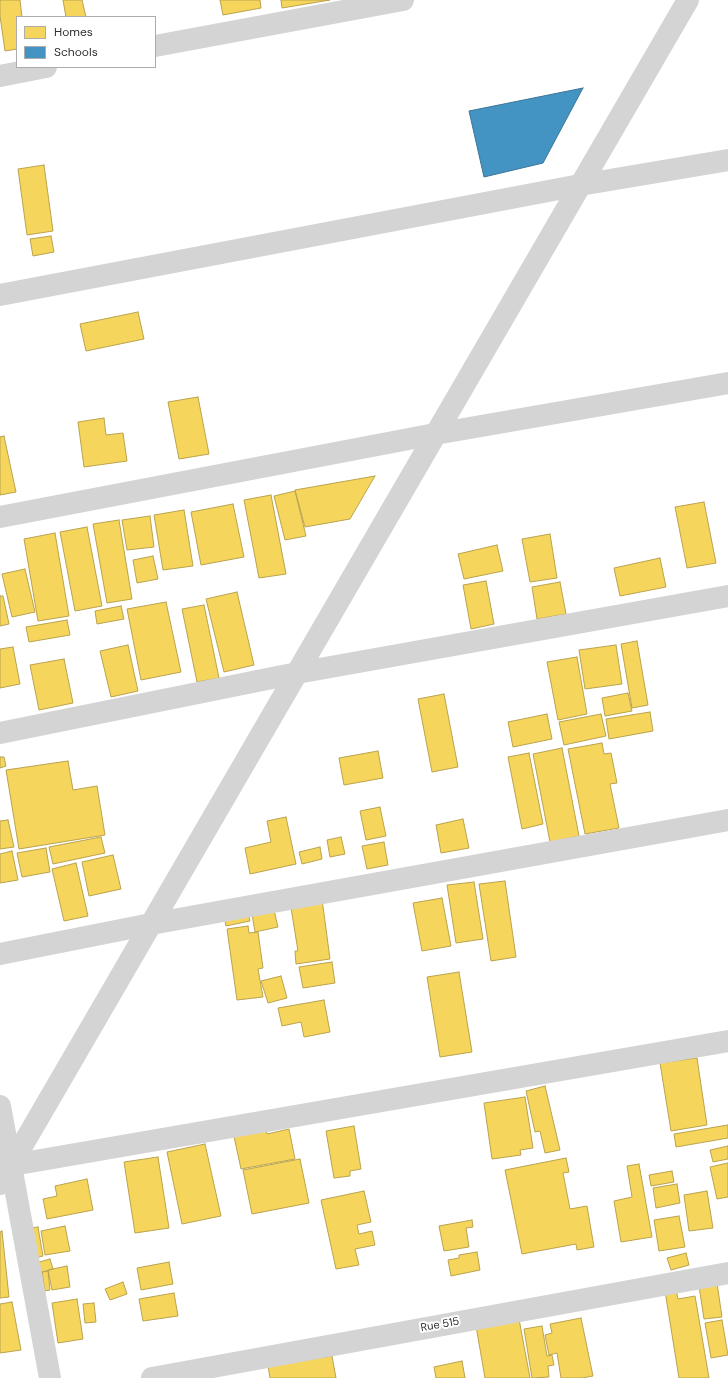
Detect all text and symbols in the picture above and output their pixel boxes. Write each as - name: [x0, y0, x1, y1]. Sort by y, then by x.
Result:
- legend: [16, 16, 156, 68]
- text: Homes: [54, 24, 93, 40]
- text: Schools: [54, 44, 98, 60]
- street label: Rue 515: [420, 1315, 460, 1335]

